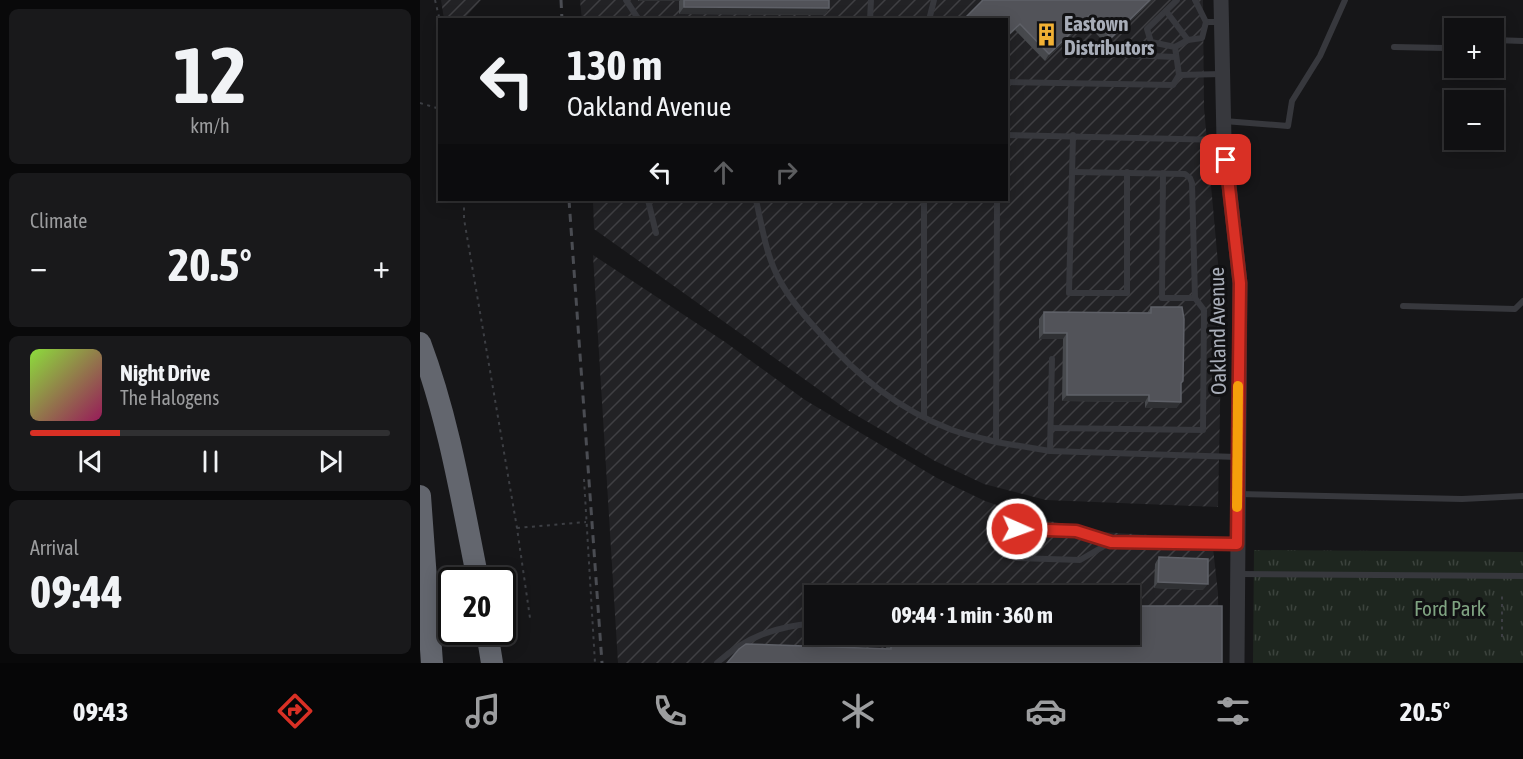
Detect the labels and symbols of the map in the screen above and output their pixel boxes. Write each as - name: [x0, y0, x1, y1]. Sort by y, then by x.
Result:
- place label: Eastown Distributors: [1064, 11, 1155, 59]
- building icon: Eastown Distributors: [1033, 22, 1059, 48]
- pin: [1200, 134, 1251, 185]
- street label: Oakland Avenue: [1204, 267, 1230, 395]
- position arrow: [985, 497, 1049, 561]
- speed limit sign: 20: [438, 567, 516, 645]
- park label: Ford Park: [1414, 596, 1486, 620]

